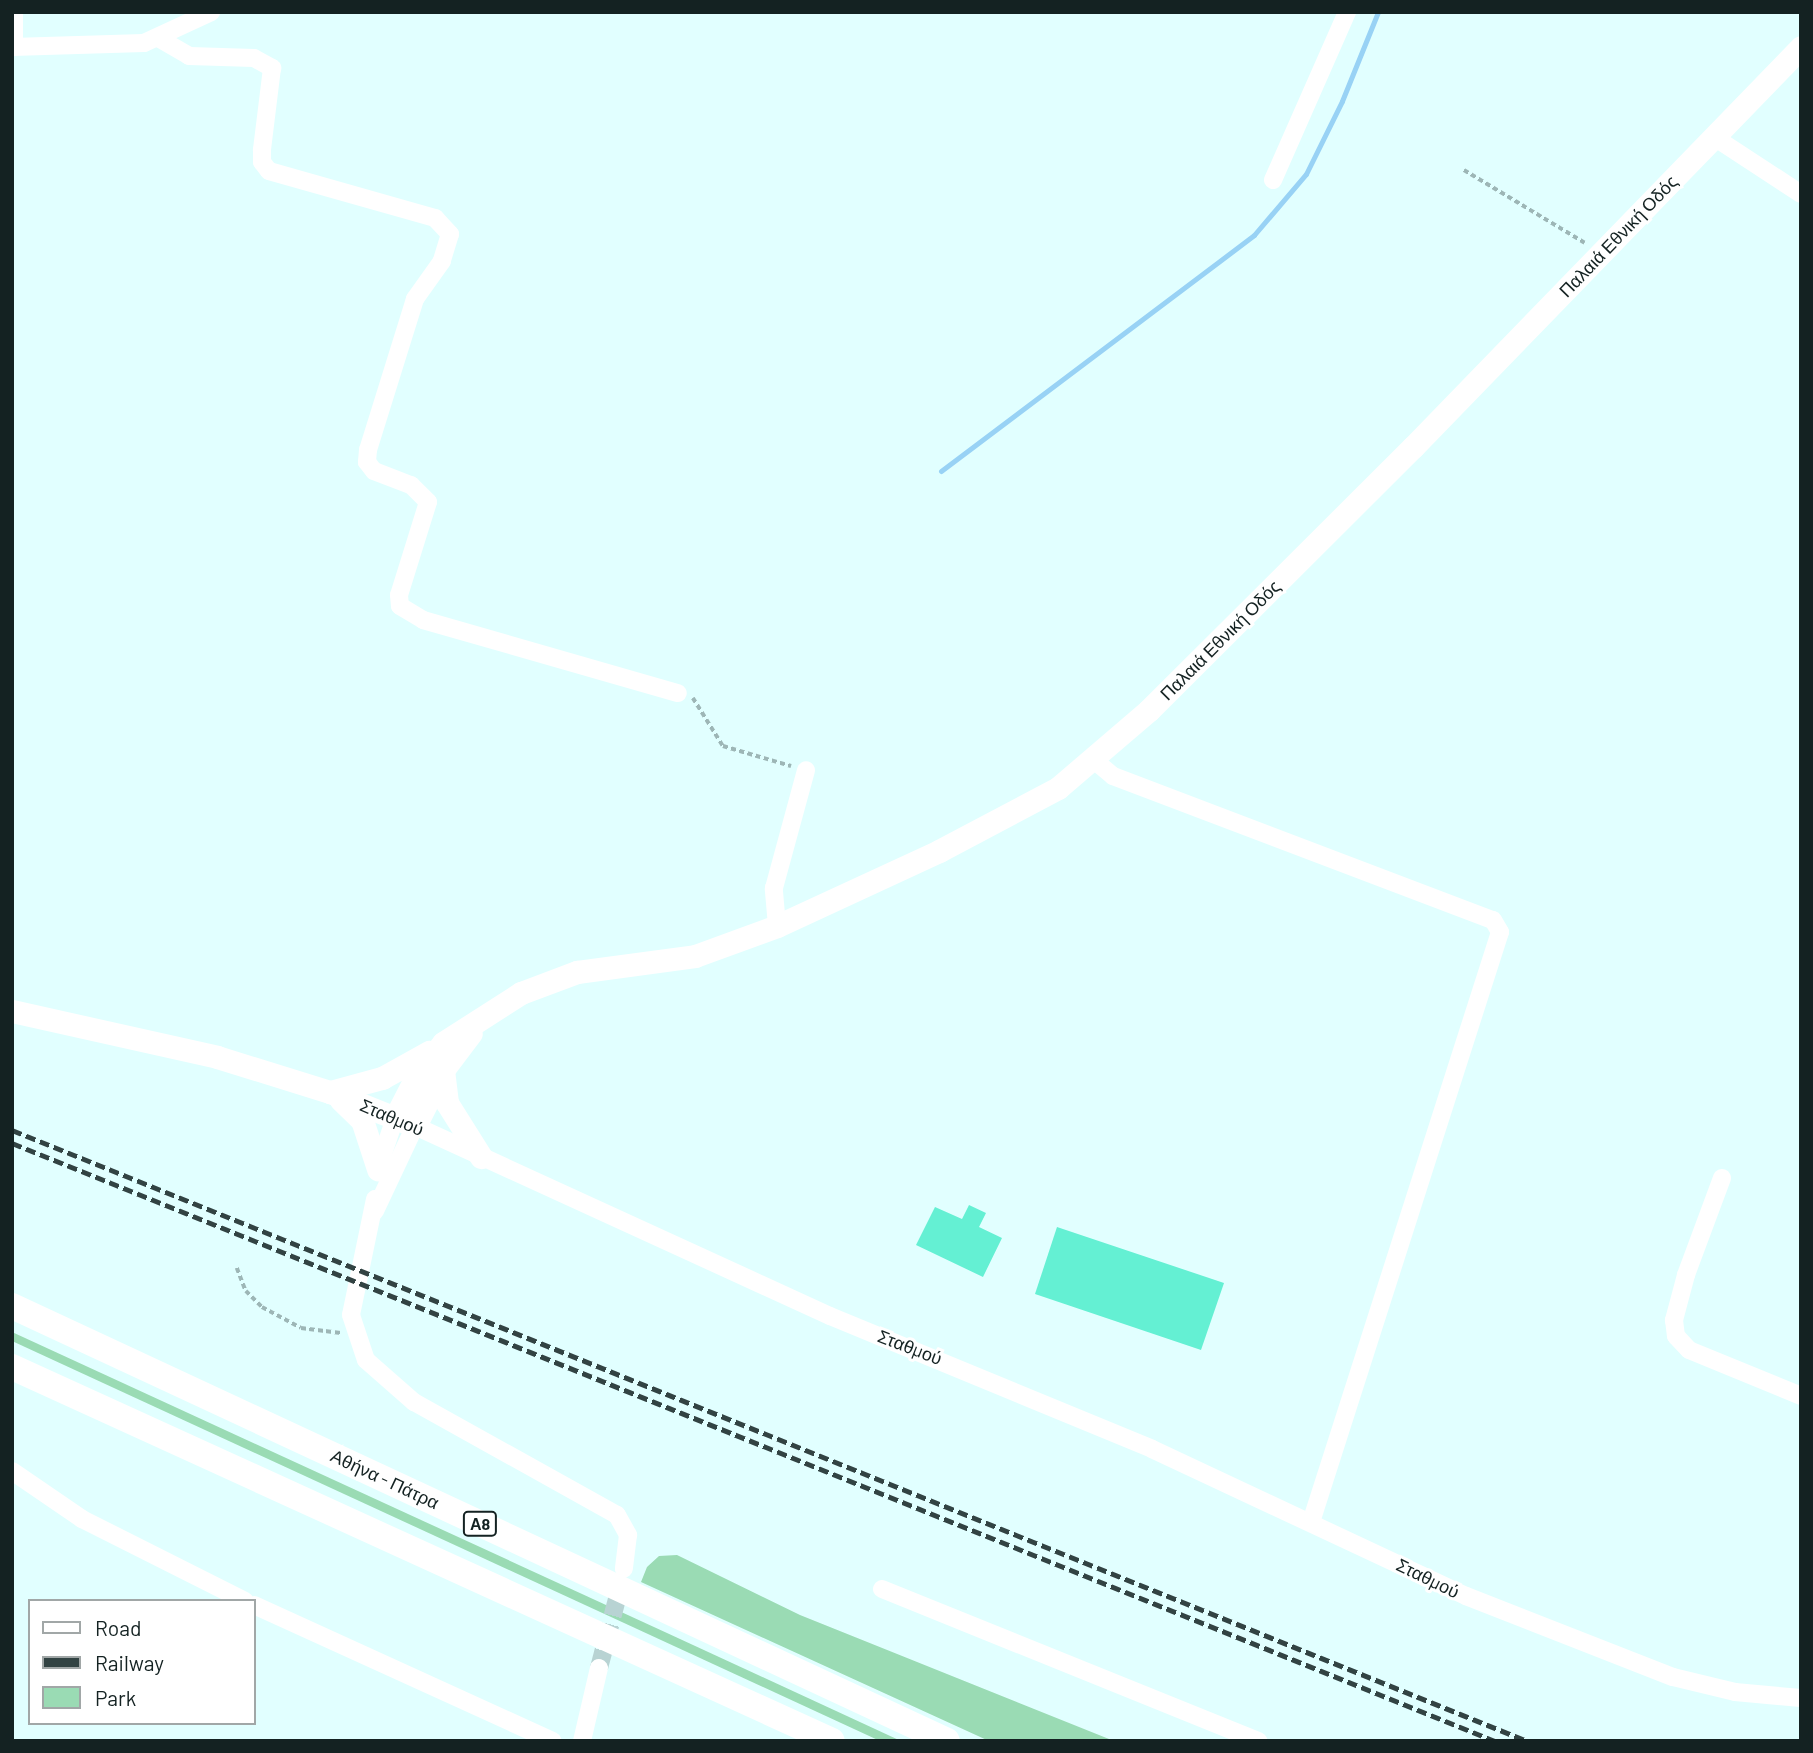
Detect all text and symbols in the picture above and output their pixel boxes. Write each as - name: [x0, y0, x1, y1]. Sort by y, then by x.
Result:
- street label: Παλαιά Εθνική Οδός: [1554, 171, 1682, 301]
- street label: Παλαιά Εθνική Οδός: [1155, 575, 1285, 705]
- street label: Σταθμού: [357, 1094, 427, 1140]
- street label: Σταθμού: [875, 1325, 945, 1369]
- street label: Αθήνα - Πάτρα: [327, 1445, 443, 1513]
- road number: Α8: [462, 1512, 498, 1536]
- street label: Σταθμού: [1393, 1554, 1463, 1602]
- legend: [28, 1599, 256, 1725]
- text: Road: [95, 1615, 141, 1640]
- text: Railway: [95, 1650, 164, 1675]
- text: Park: [95, 1685, 136, 1710]

